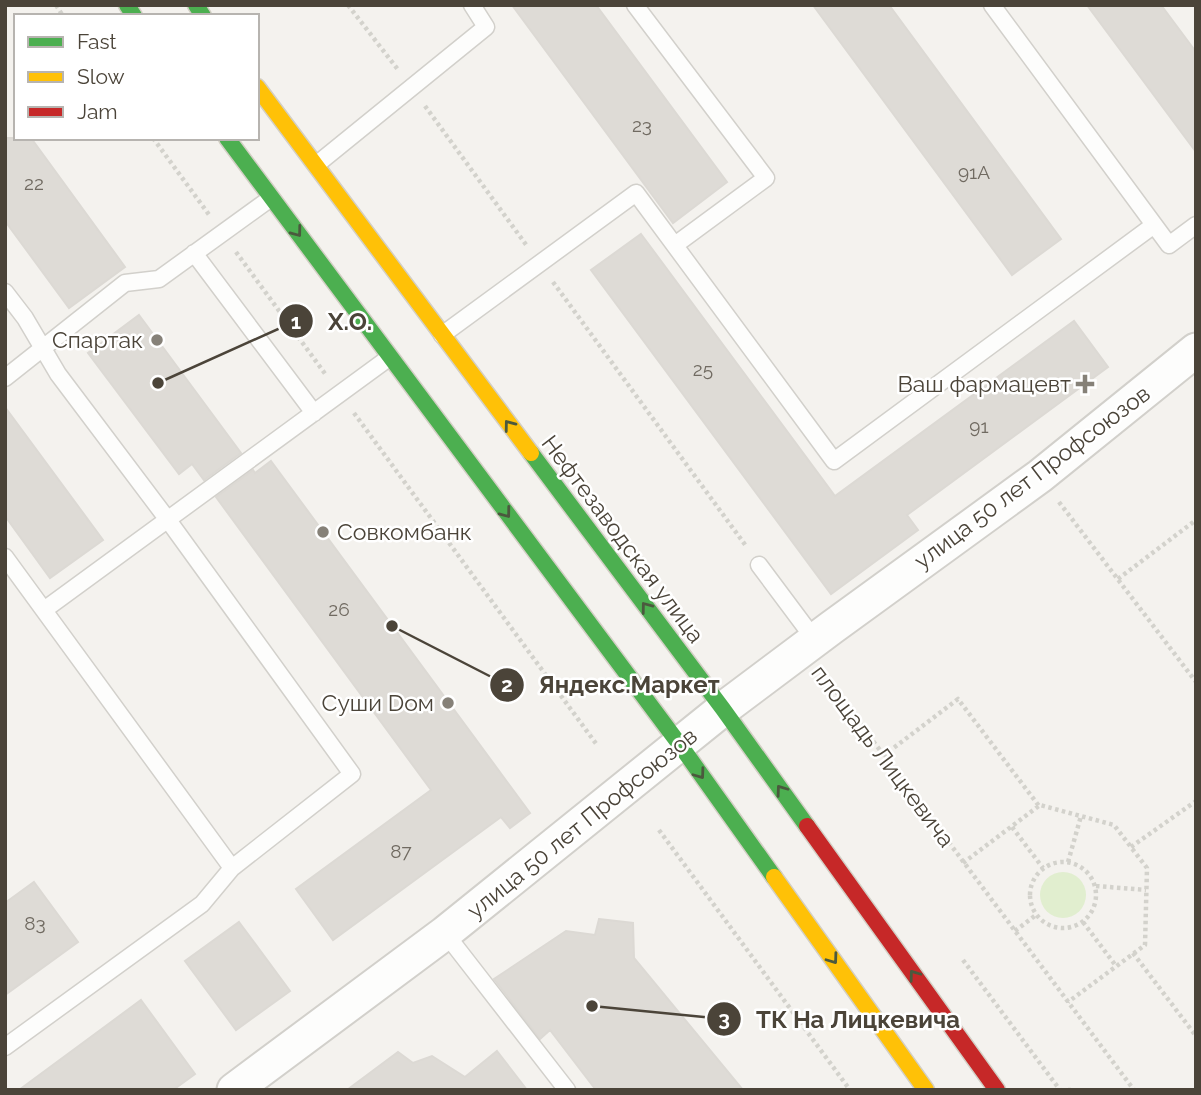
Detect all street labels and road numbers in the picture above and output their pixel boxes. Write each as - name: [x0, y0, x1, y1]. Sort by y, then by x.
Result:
- street label: улица 50 лет Профсоюзов: [909, 379, 1155, 574]
- street label: Нефтезаводская улица: [537, 430, 710, 648]
- street label: площадь Лицкевича: [806, 659, 961, 852]
- street label: улица 50 лет Профсоюзов: [461, 722, 702, 924]

